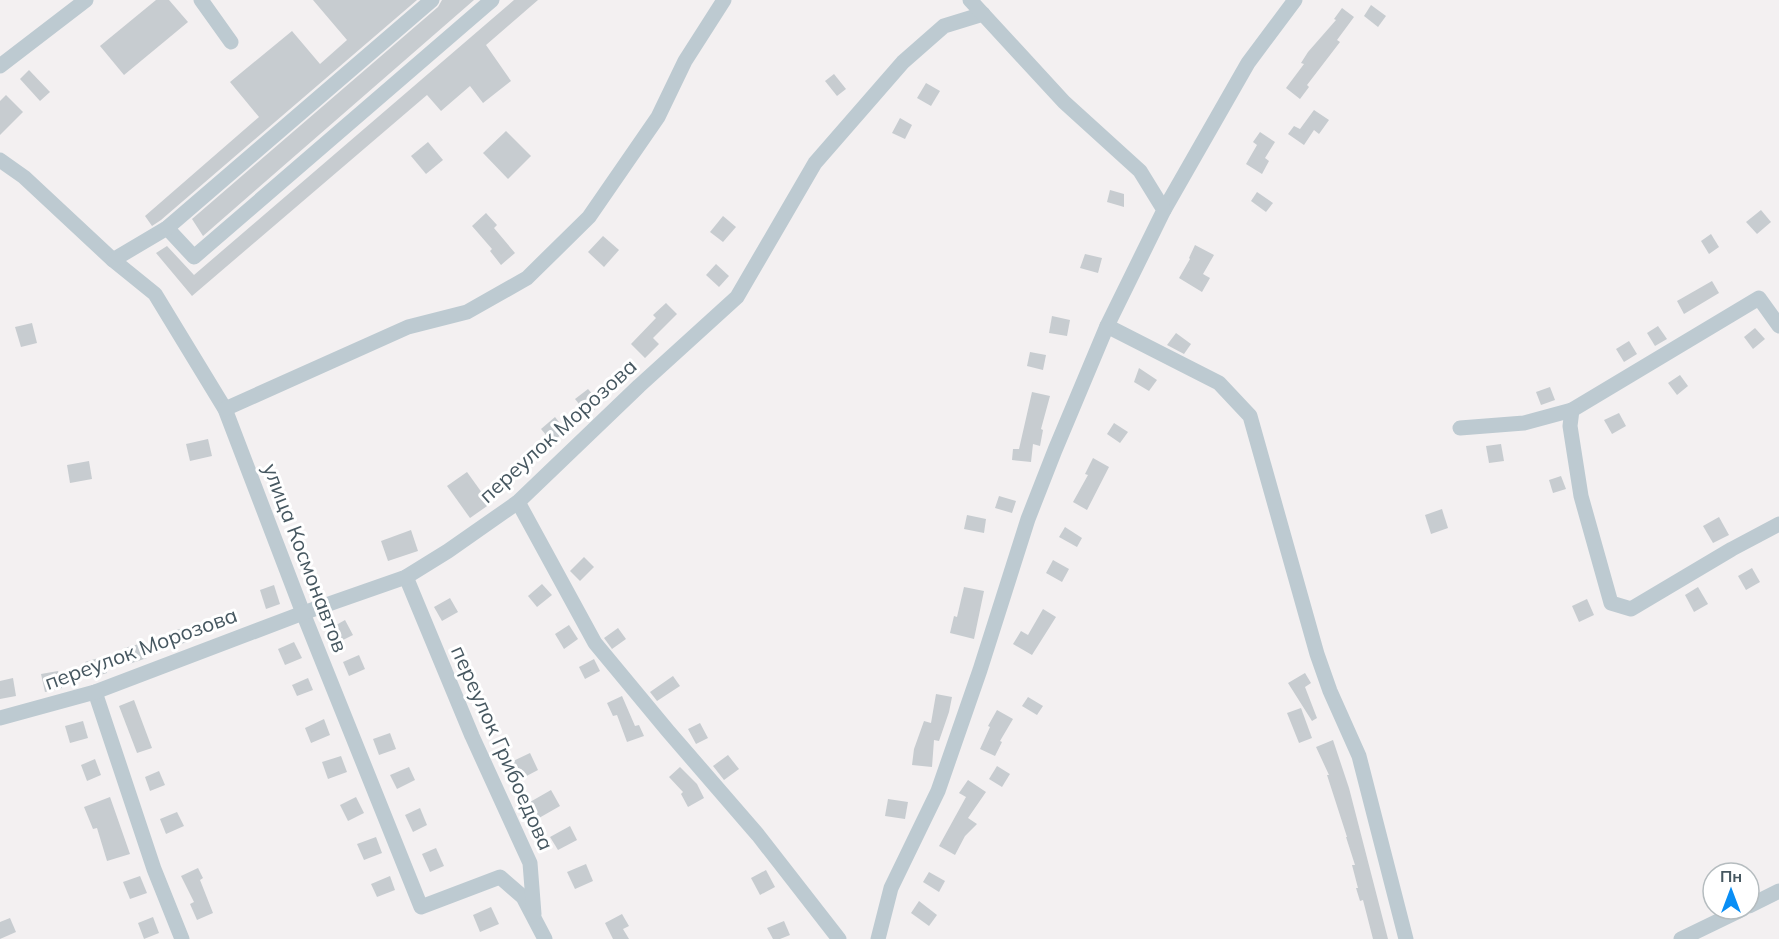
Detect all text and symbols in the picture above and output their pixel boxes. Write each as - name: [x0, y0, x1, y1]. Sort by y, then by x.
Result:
- street label: переулок Морозова: [473, 353, 641, 508]
- street label: улица Космонавтов: [258, 460, 354, 656]
- street label: переулок Морозова: [41, 601, 241, 695]
- street label: переулок Грибоедова: [446, 641, 560, 854]
- north arrow: [1701, 861, 1761, 921]
- text: Пн: [1720, 866, 1742, 886]

